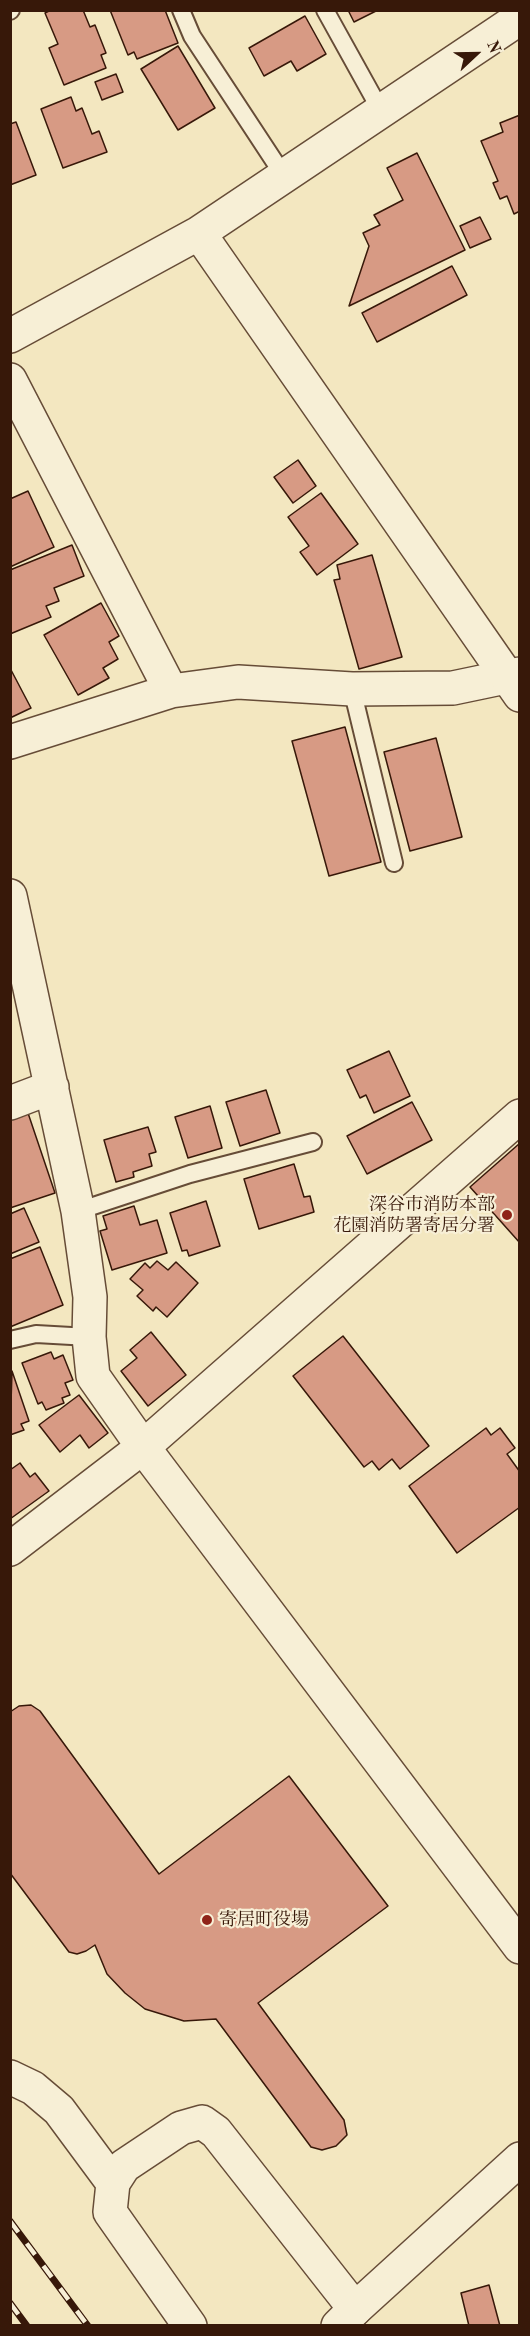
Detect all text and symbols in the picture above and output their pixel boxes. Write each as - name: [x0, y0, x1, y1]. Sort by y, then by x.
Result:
- north arrow: [446, 24, 506, 84]
- text: N: [483, 39, 502, 56]
- place label: 深谷市消防本部 花園消防署寄居分署: [333, 1194, 495, 1236]
- marker: 深谷市消防本部 花園消防署寄居分署: [500, 1208, 514, 1222]
- place label: 寄居町役場: [219, 1909, 309, 1931]
- marker: 寄居町役場: [200, 1913, 214, 1927]

